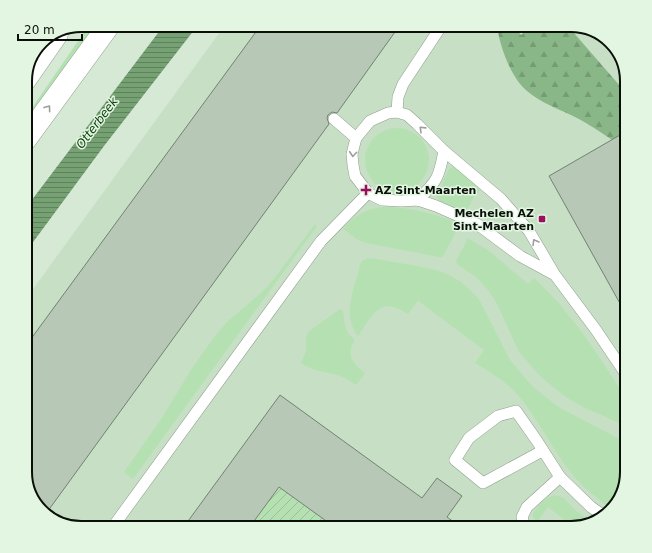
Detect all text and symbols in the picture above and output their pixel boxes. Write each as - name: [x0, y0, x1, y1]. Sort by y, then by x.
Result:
- scale bar: [18, 16, 82, 42]
- text: 20 m: [24, 23, 55, 37]
- water label: Otterbeek: [73, 94, 121, 151]
- one-way arrow: [43, 106, 50, 113]
- one-way arrow: [419, 126, 427, 134]
- one-way arrow: [349, 151, 358, 157]
- marker: AZ Sint-Maarten: [360, 184, 372, 196]
- place label: AZ Sint-Maarten: [375, 184, 476, 197]
- place label: Mechelen AZ Sint-Maarten: [453, 207, 534, 233]
- marker: Mechelen AZ Sint-Maarten: [537, 214, 547, 224]
- one-way arrow: [533, 239, 540, 246]

